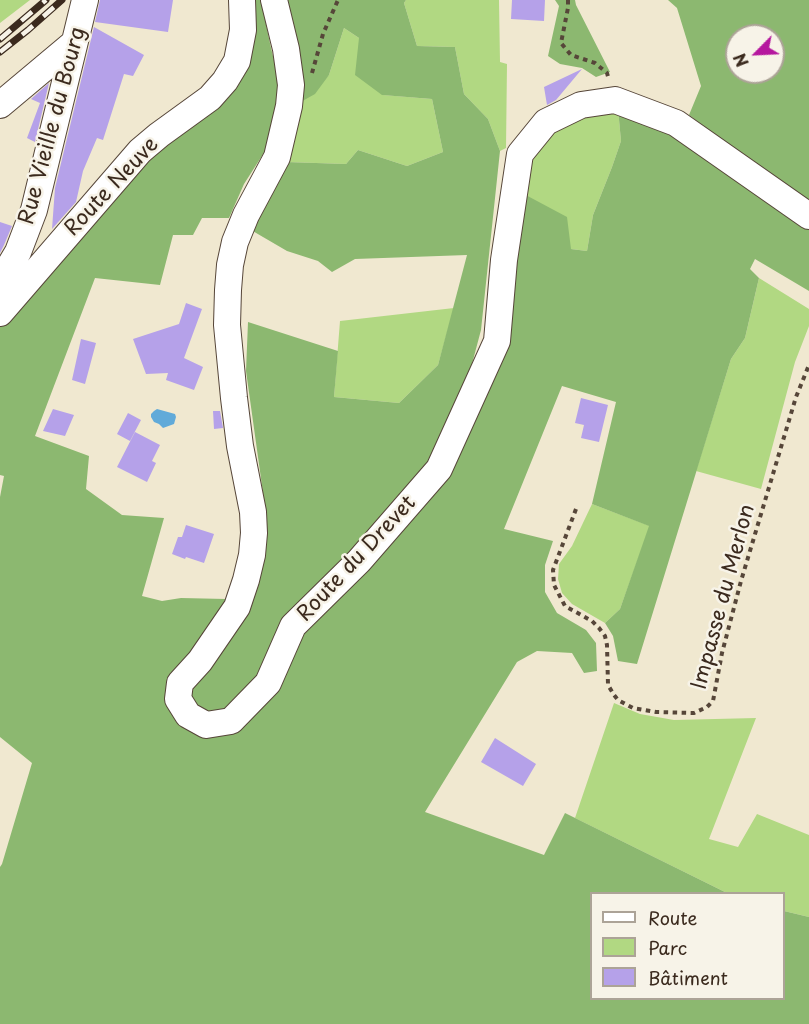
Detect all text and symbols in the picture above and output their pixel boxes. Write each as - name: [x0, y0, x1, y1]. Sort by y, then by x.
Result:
- north arrow: [725, 24, 785, 84]
- street label: Rue Vieille du Bourg: [15, 25, 91, 227]
- text: N: [727, 50, 754, 71]
- street label: Route Neuve: [60, 132, 164, 242]
- street label: Route du Drevet: [292, 491, 422, 627]
- street label: Impasse du Merlon: [687, 502, 761, 692]
- legend: [590, 892, 785, 1000]
- text: Route: [648, 904, 697, 931]
- text: Parc: [648, 934, 687, 961]
- text: Bâtiment: [648, 964, 728, 991]

